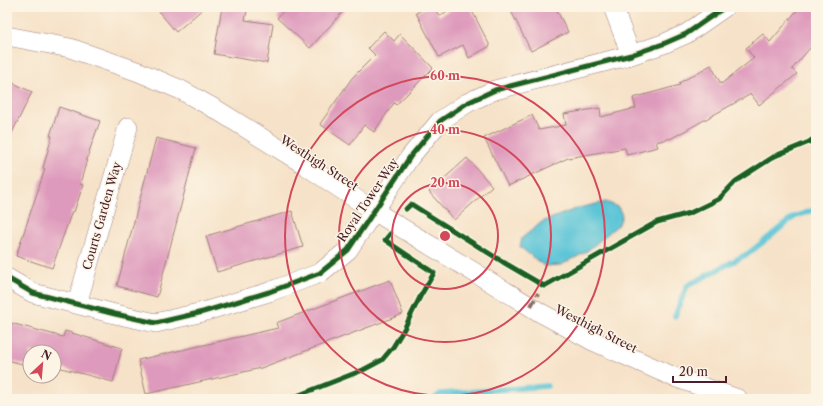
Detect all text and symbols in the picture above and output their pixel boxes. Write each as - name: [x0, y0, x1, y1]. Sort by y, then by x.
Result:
- text: 60 m: [430, 68, 460, 83]
- text: 40 m: [430, 122, 460, 137]
- street label: Westhigh Street: [276, 131, 362, 194]
- street label: Royal Tower Way: [334, 154, 401, 245]
- street label: Courts Garden Way: [79, 160, 124, 272]
- text: 20 m: [430, 175, 460, 190]
- centre of rings: [438, 229, 452, 243]
- street label: Westhigh Street: [552, 301, 641, 356]
- north arrow: [22, 344, 62, 384]
- text: N: [39, 347, 54, 364]
- scale bar: [673, 358, 726, 384]
- text: 20 m: [679, 364, 708, 379]

